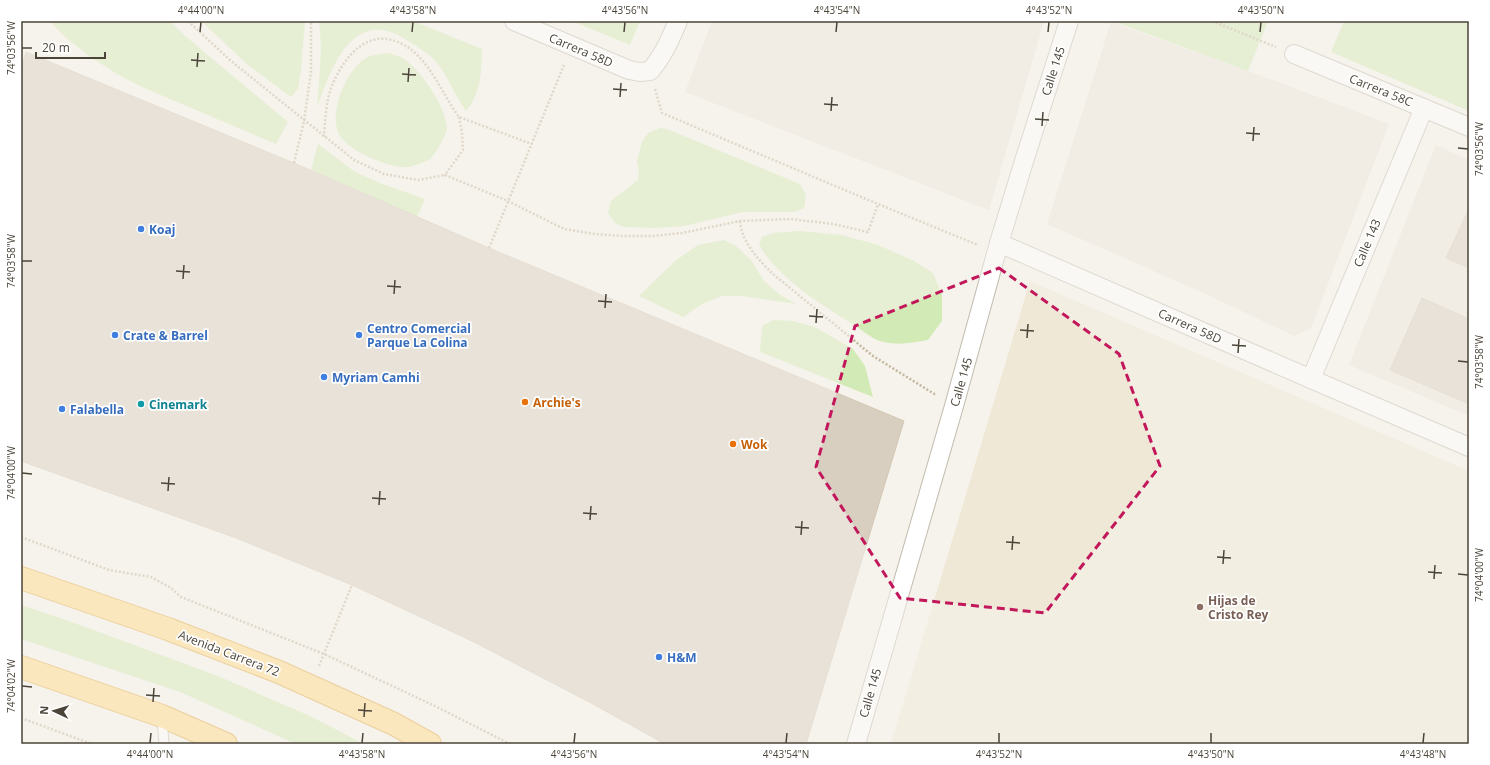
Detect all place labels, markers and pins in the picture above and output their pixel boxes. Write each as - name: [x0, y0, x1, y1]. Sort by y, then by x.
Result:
- place label: Koaj: [149, 221, 175, 238]
- marker: Koaj: [136, 224, 146, 234]
- place label: Centro Comercial Parque La Colina: [367, 320, 471, 351]
- place label: Crate & Barrel: [123, 327, 208, 344]
- marker: Crate & Barrel: [110, 330, 120, 340]
- marker: Centro Comercial Parque La Colina: [354, 330, 364, 340]
- place label: Myriam Camhi: [332, 369, 420, 386]
- marker: Myriam Camhi: [319, 372, 329, 382]
- place label: Archie's: [533, 394, 581, 411]
- place label: Cinemark: [149, 396, 208, 413]
- marker: Archie's: [520, 397, 530, 407]
- marker: Cinemark: [136, 399, 146, 409]
- place label: Falabella: [70, 401, 124, 418]
- marker: Falabella: [57, 404, 67, 414]
- place label: Wok: [741, 436, 768, 453]
- marker: Wok: [728, 439, 738, 449]
- place label: Hijas de Cristo Rey: [1208, 592, 1268, 623]
- marker: Hijas de Cristo Rey: [1195, 602, 1205, 612]
- place label: H&M: [667, 649, 697, 666]
- marker: H&M: [654, 652, 664, 662]

